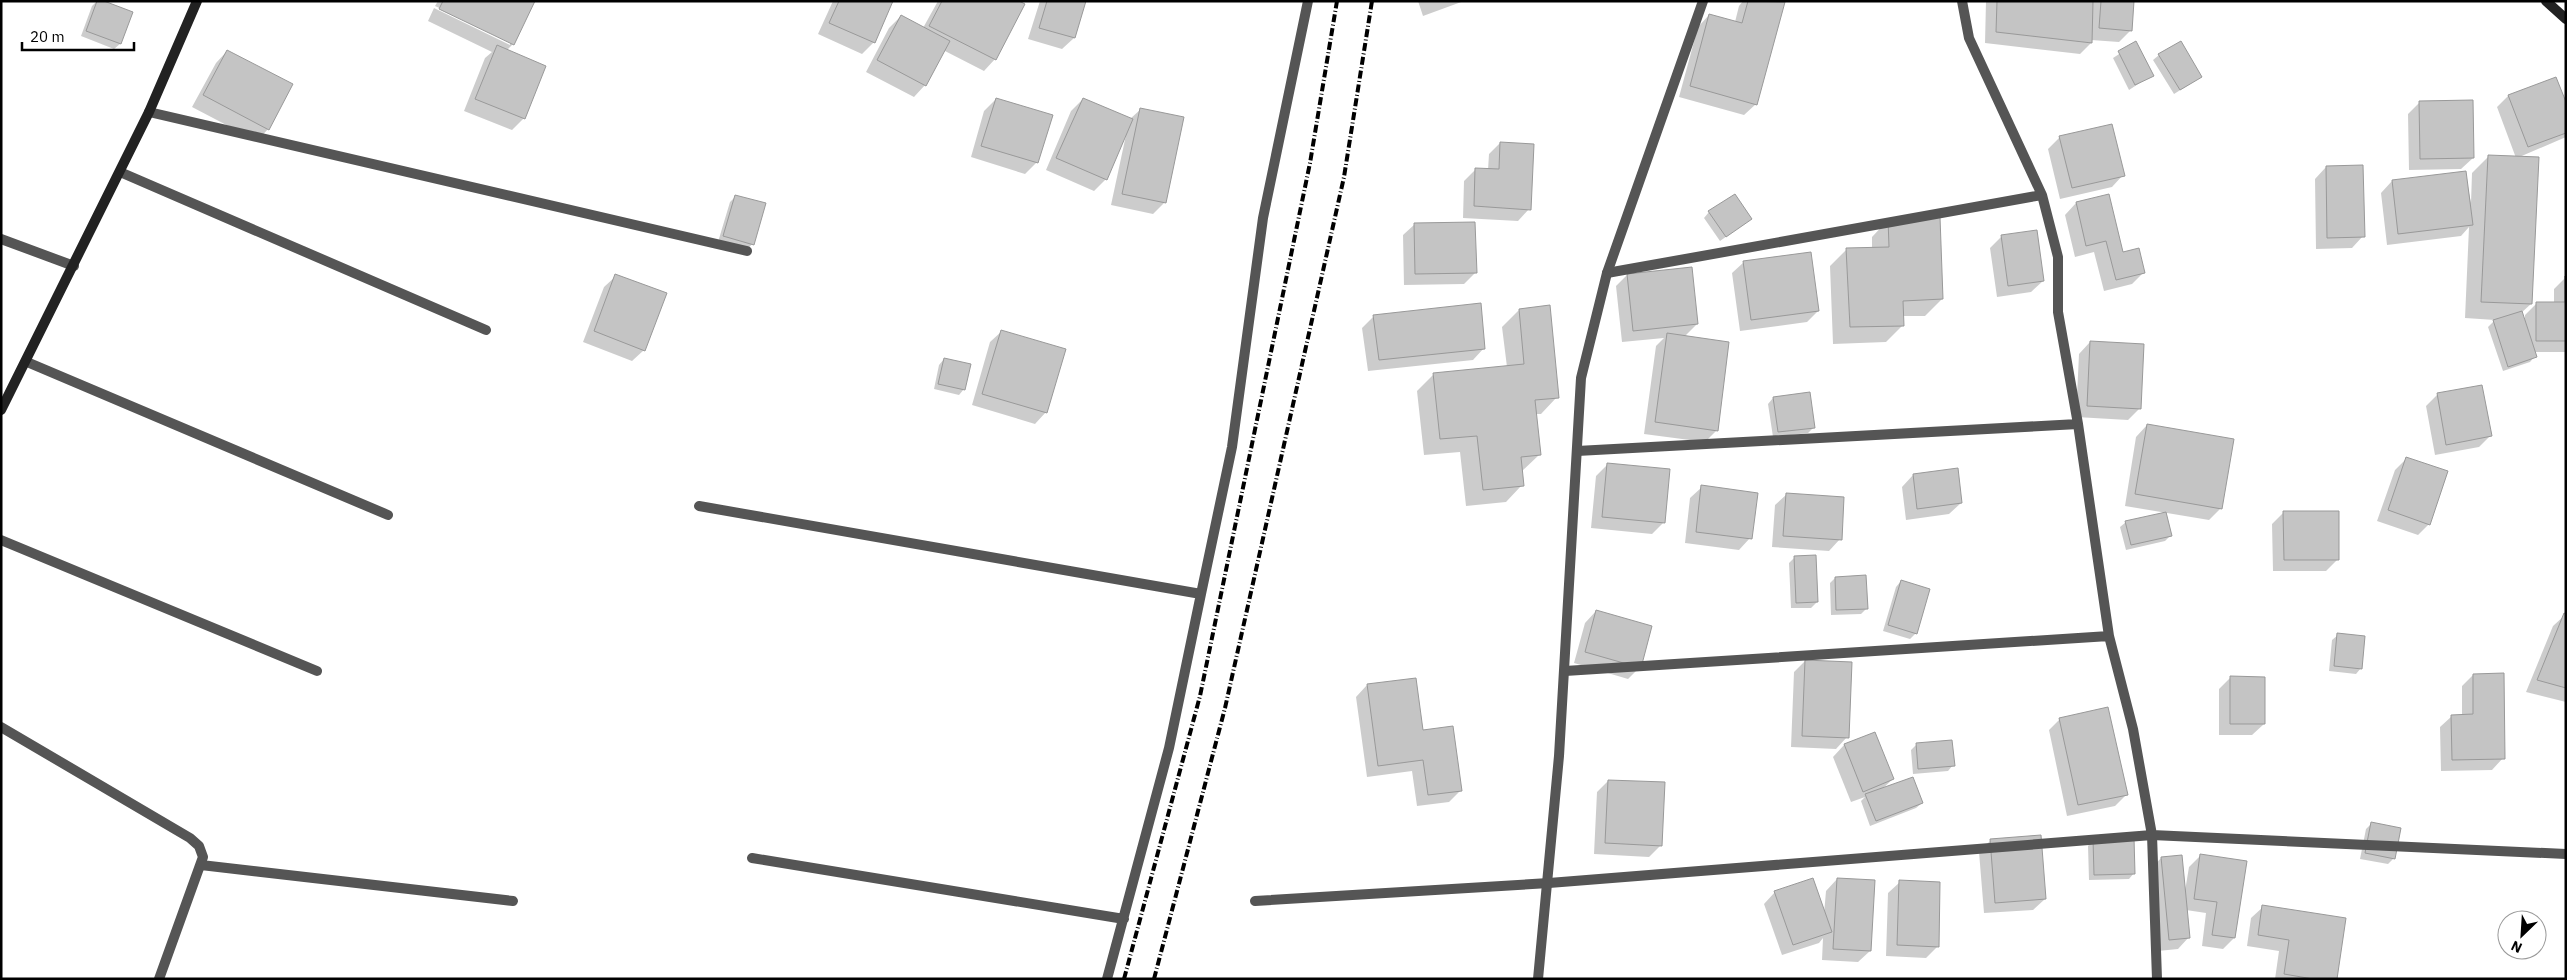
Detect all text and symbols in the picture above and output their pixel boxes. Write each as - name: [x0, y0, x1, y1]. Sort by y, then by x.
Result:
- scale bar: [22, 20, 135, 52]
- text: 20 m: [30, 27, 65, 46]
- north arrow: [2497, 910, 2547, 960]
- text: N: [2508, 936, 2525, 957]

